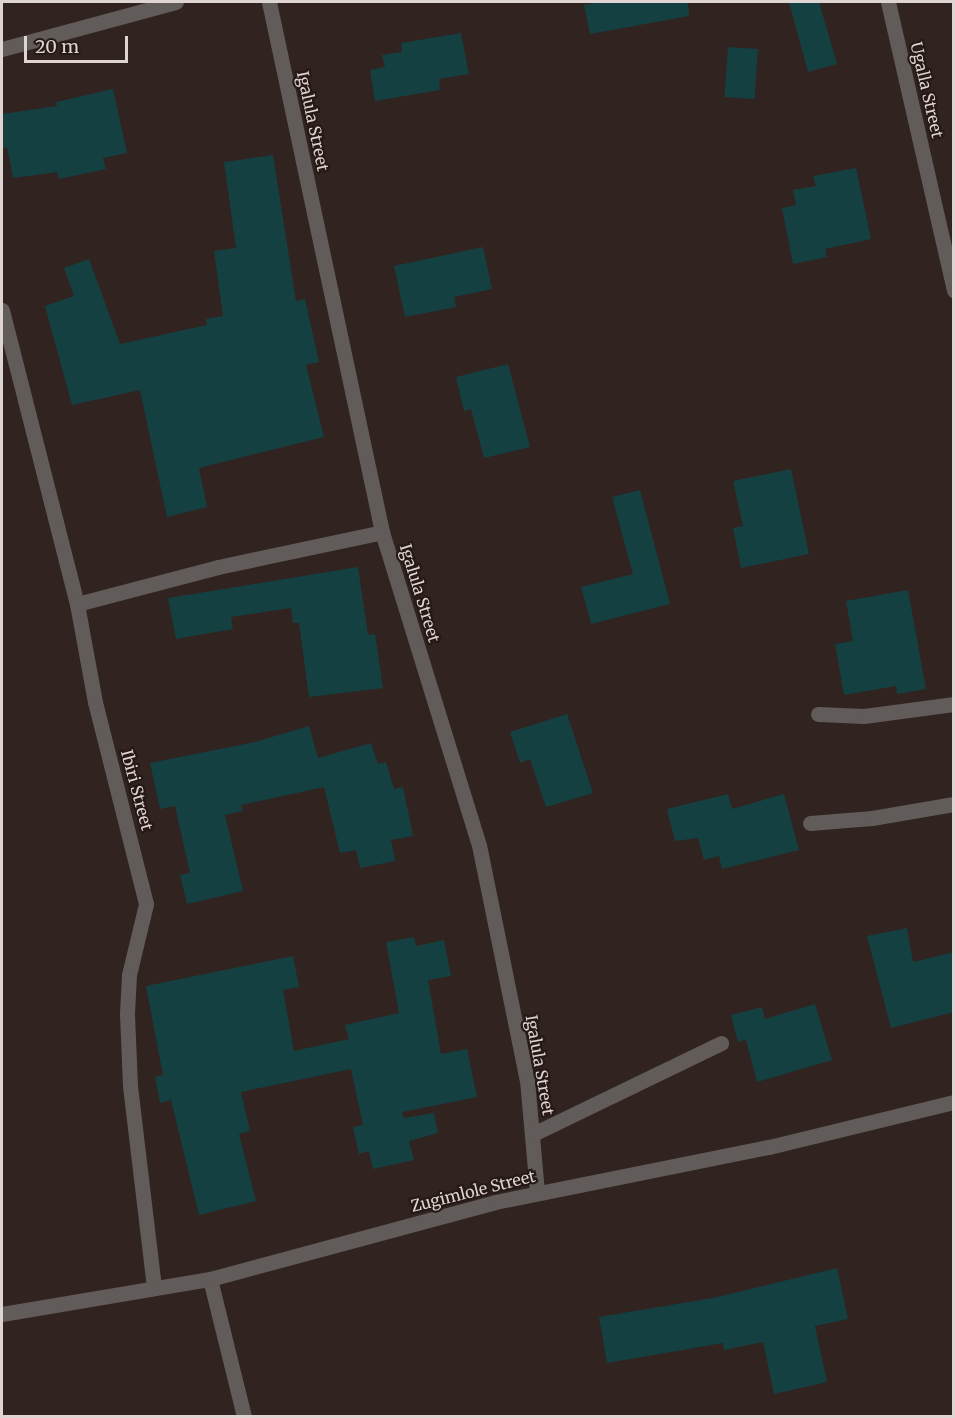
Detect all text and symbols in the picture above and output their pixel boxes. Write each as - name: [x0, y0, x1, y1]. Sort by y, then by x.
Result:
- scale bar: [27, 24, 130, 62]
- text: 20 m: [35, 35, 79, 58]
- street label: Ugalla Street: [907, 40, 947, 140]
- street label: Igalula Street: [293, 69, 333, 173]
- street label: Igalula Street: [396, 542, 444, 644]
- street label: Ibiri Street: [117, 748, 157, 832]
- street label: Igalula Street: [522, 1013, 558, 1117]
- street label: Zugimlole Street: [409, 1166, 537, 1216]

